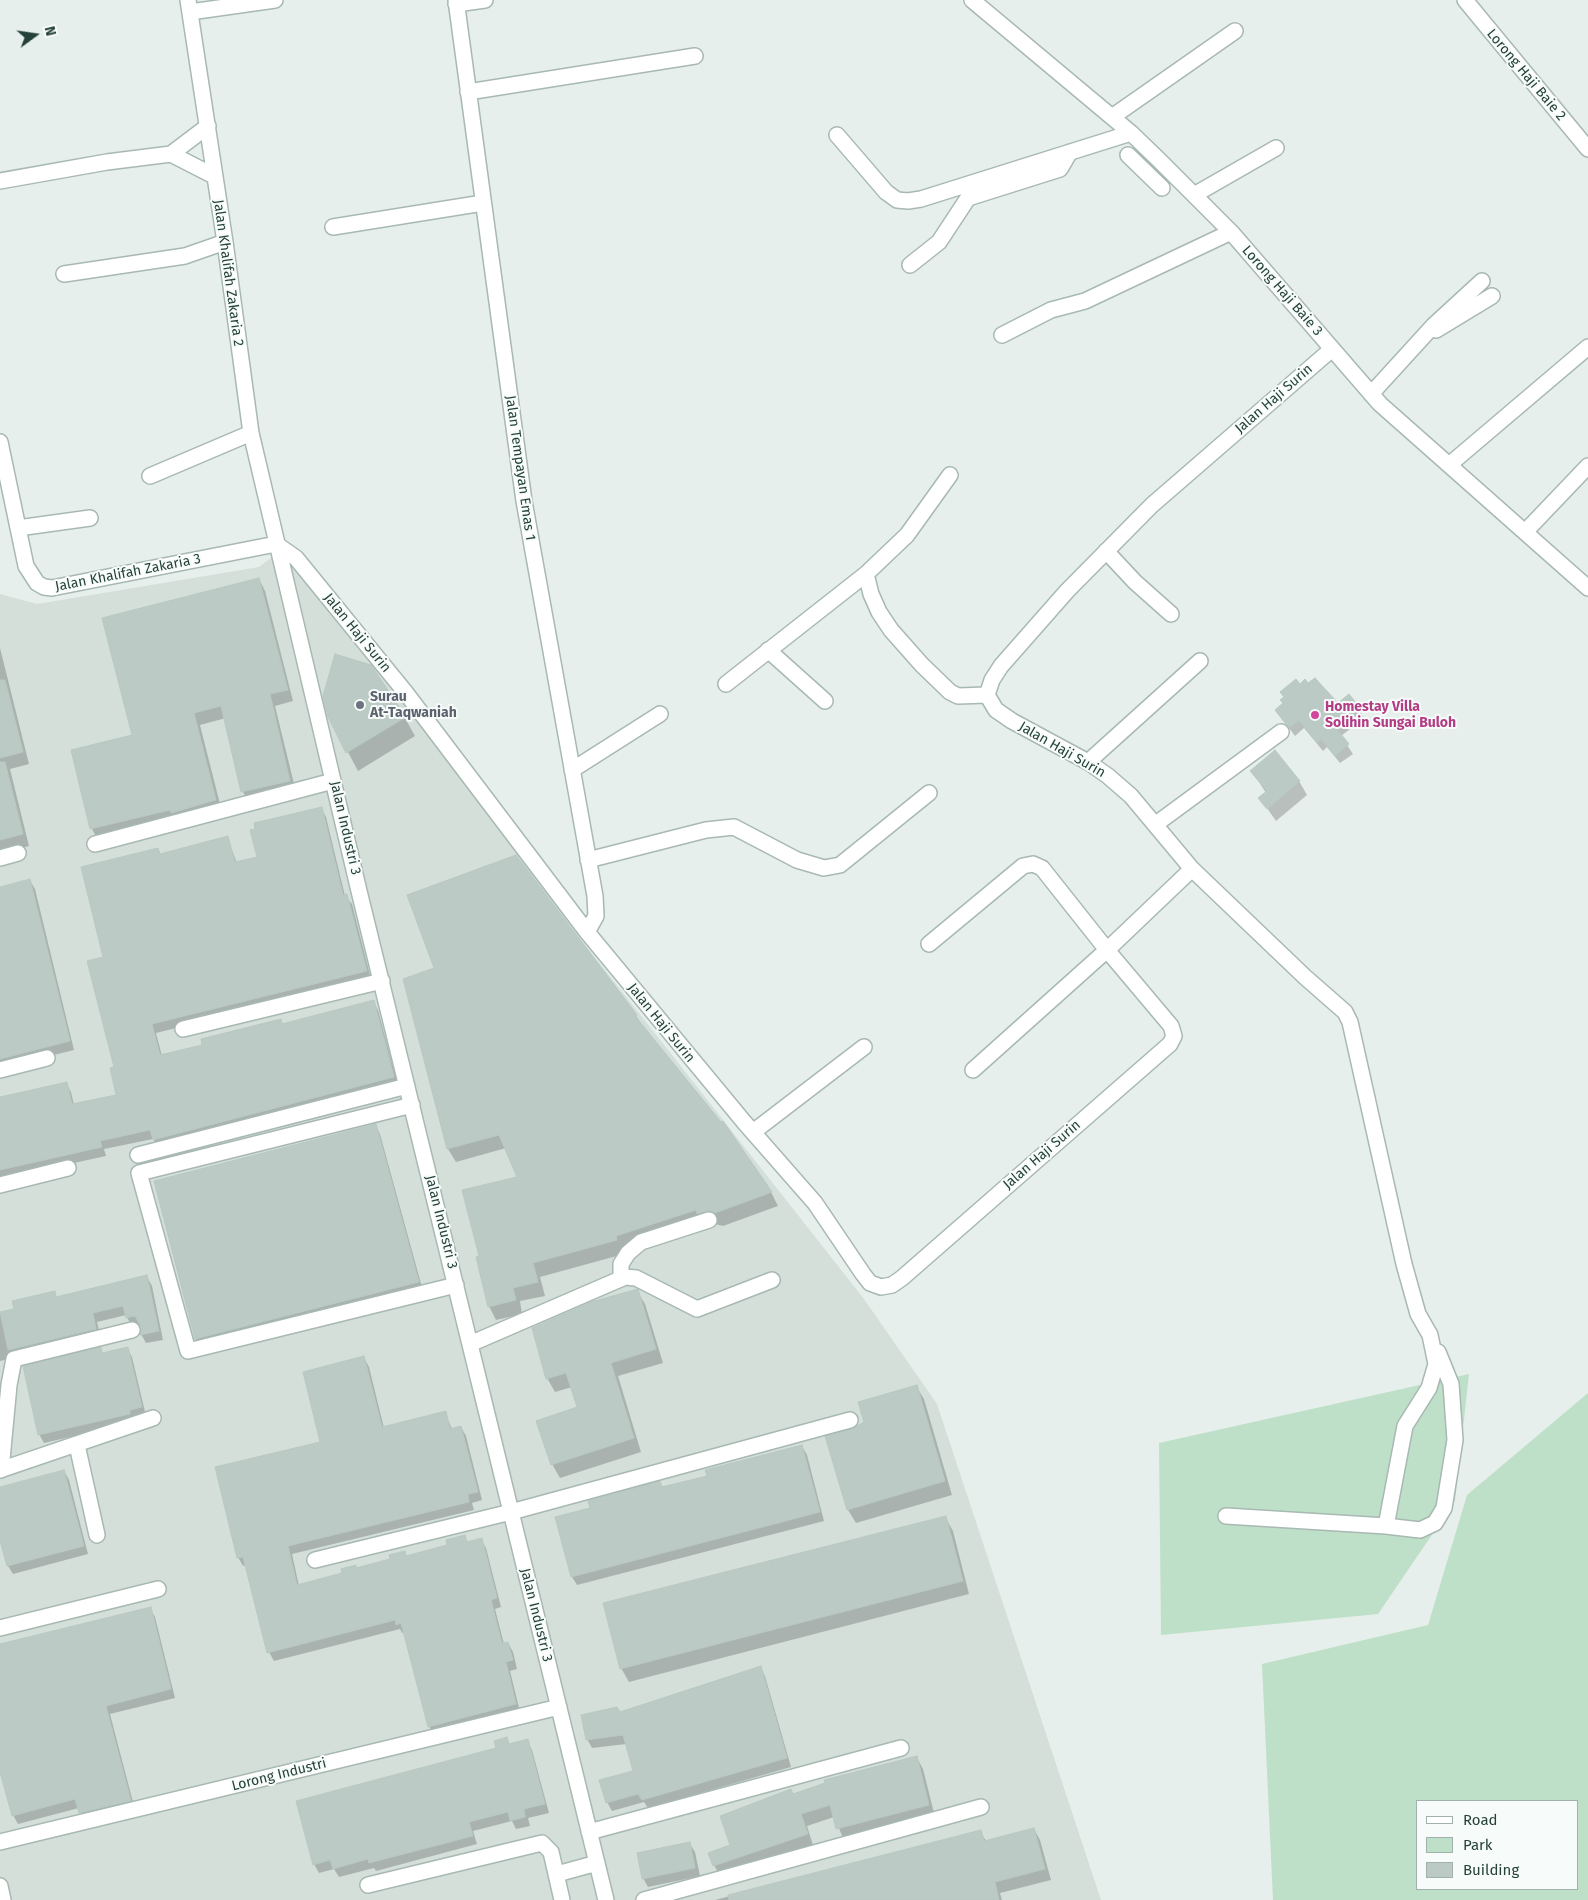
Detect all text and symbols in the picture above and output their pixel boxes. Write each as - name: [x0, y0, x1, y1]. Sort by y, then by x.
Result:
- north arrow: [10, 10, 60, 60]
- text: N: [41, 25, 59, 38]
- street label: Lorong Haji Baie 2: [1483, 26, 1569, 124]
- street label: Jalan Khalifah Zakaria 2: [209, 199, 247, 347]
- street label: Lorong Haji Baie 3: [1238, 242, 1326, 340]
- street label: Jalan Haji Surin: [1232, 361, 1316, 437]
- street label: Jalan Tempayan Emas 1: [502, 394, 538, 542]
- street label: Jalan Khalifah Zakaria 3: [54, 551, 202, 595]
- street label: Jalan Haji Surin: [320, 590, 394, 676]
- place label: Surau At-Taqwaniah: [370, 689, 457, 722]
- marker: Surau At-Taqwaniah: [354, 699, 366, 711]
- place label: Homestay Villa Solihin Sungai Buloh: [1325, 699, 1456, 732]
- marker: Homestay Villa Solihin Sungai Buloh: [1309, 709, 1321, 721]
- street label: Jalan Haji Surin: [1016, 718, 1108, 782]
- street label: Jalan Industri 3: [326, 779, 364, 877]
- street label: Jalan Haji Surin: [624, 980, 698, 1066]
- street label: Jalan Haji Surin: [1000, 1117, 1084, 1193]
- street label: Jalan Industri 3: [421, 1173, 461, 1271]
- street label: Jalan Industri 3: [516, 1566, 556, 1664]
- street label: Lorong Industri: [230, 1755, 328, 1795]
- legend: [1416, 1800, 1578, 1890]
- text: Road: [1463, 1811, 1498, 1829]
- text: Park: [1463, 1836, 1493, 1854]
- text: Building: [1463, 1861, 1519, 1879]

